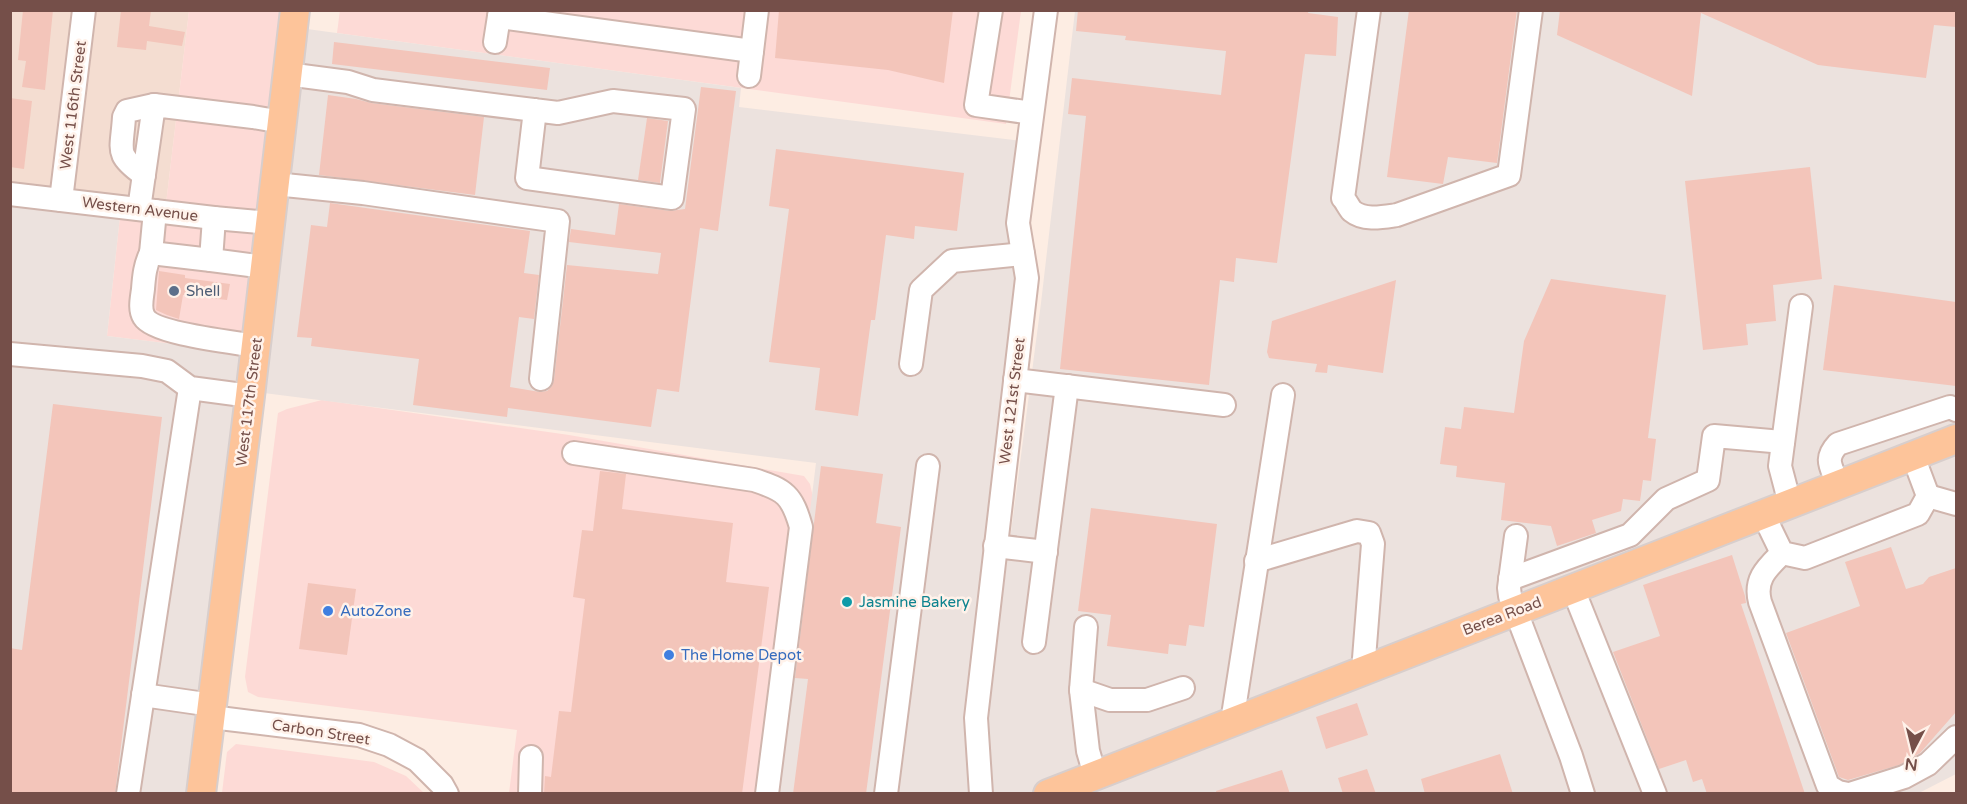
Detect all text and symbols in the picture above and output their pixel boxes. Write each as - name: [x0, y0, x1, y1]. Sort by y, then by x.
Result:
- street label: West 116th Street: [56, 39, 90, 170]
- street label: Western Avenue: [81, 193, 199, 225]
- place label: Shell: [186, 282, 220, 300]
- marker: Shell: [167, 284, 181, 298]
- street label: West 117th Street: [232, 336, 266, 467]
- street label: West 121st Street: [995, 336, 1029, 465]
- place label: Jasmine Bakery: [859, 593, 970, 611]
- street label: Berea Road: [1460, 593, 1544, 639]
- marker: Jasmine Bakery: [840, 595, 854, 609]
- place label: AutoZone: [340, 602, 411, 620]
- marker: AutoZone: [321, 604, 335, 618]
- place label: The Home Depot: [681, 646, 802, 664]
- marker: The Home Depot: [662, 648, 676, 662]
- street label: Carbon Street: [271, 715, 372, 749]
- north arrow: [1883, 720, 1943, 780]
- text: N: [1904, 753, 1919, 775]

